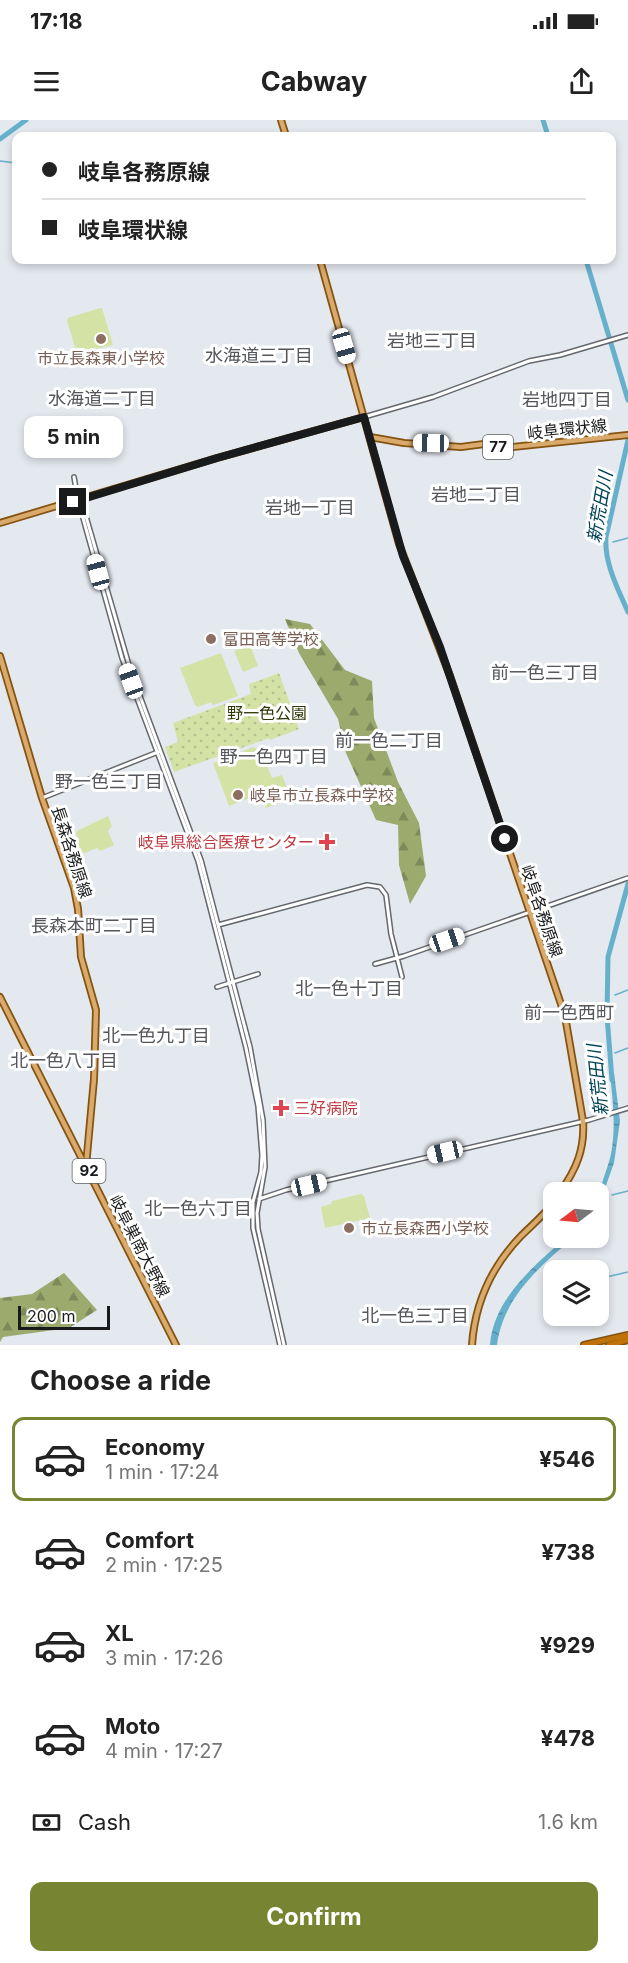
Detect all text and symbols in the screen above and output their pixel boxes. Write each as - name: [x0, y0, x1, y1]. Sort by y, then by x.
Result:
- text: 17:18: [30, 8, 83, 34]
- icon: menu: [30, 65, 63, 98]
- text: Cabway: [261, 65, 367, 98]
- icon: share: [565, 65, 598, 98]
- text: 岐阜各務原線: [78, 159, 210, 185]
- text: 岐阜環状線: [78, 217, 188, 243]
- car: [330, 326, 358, 366]
- district label: 岩地三丁目: [387, 330, 477, 351]
- marker: 市立長森東小学校: [94, 332, 108, 346]
- district label: 水海道三丁目: [205, 345, 313, 366]
- place label: 市立長森東小学校: [37, 348, 165, 368]
- district label: 水海道二丁目: [48, 388, 156, 409]
- district label: 岩地四丁目: [522, 389, 612, 410]
- callout: 5 min: [23, 415, 122, 457]
- street label: 岐阜環状線: [526, 415, 608, 443]
- text: 5 min: [47, 425, 100, 449]
- car: [413, 434, 449, 452]
- road number: 77: [483, 435, 513, 459]
- water label: 新荒田川: [583, 468, 616, 544]
- district label: 岩地二丁目: [431, 484, 521, 505]
- route end: [59, 488, 86, 515]
- district label: 岩地一丁目: [265, 497, 355, 518]
- car: [85, 552, 111, 592]
- place label: 富田高等学校: [223, 629, 319, 649]
- marker: 富田高等学校: [204, 632, 218, 646]
- car: [116, 661, 146, 701]
- district label: 前一色三丁目: [491, 662, 599, 683]
- park label: 野一色公園: [227, 703, 307, 723]
- district label: 前一色二丁目: [335, 730, 443, 751]
- district label: 野一色四丁目: [220, 746, 328, 767]
- district label: 野一色三丁目: [55, 771, 163, 792]
- place label: 岐阜市立長森中学校: [250, 785, 394, 805]
- marker: 岐阜市立長森中学校: [231, 788, 245, 802]
- street label: 長森各務原線: [48, 803, 96, 901]
- route start: [491, 825, 518, 852]
- place label: 岐阜県総合医療センター: [138, 832, 314, 852]
- marker: 岐阜県総合医療センター: [318, 833, 336, 851]
- street label: 岐阜各務原線: [517, 862, 567, 960]
- district label: 長森本町二丁目: [31, 915, 157, 936]
- car: [427, 926, 467, 954]
- district label: 北一色十丁目: [295, 978, 403, 999]
- district label: 前一色西町: [524, 1002, 614, 1023]
- district label: 北一色九丁目: [102, 1025, 210, 1046]
- water label: 新荒田川: [583, 1041, 612, 1117]
- district label: 北一色八丁目: [10, 1050, 118, 1071]
- place label: 三好病院: [294, 1098, 358, 1118]
- marker: 三好病院: [272, 1099, 290, 1117]
- car: [425, 1139, 465, 1165]
- road number: 92: [72, 1159, 106, 1183]
- car: [289, 1172, 329, 1198]
- north arrow: [543, 1182, 609, 1248]
- map controls: [543, 1182, 609, 1326]
- street label: 岐阜巣南大野線: [106, 1192, 174, 1300]
- district label: 北一色六丁目: [144, 1198, 252, 1219]
- place label: 市立長森西小学校: [361, 1218, 489, 1238]
- marker: 市立長森西小学校: [342, 1221, 356, 1235]
- button: layers: [543, 1260, 609, 1326]
- scale bar: [18, 1303, 110, 1330]
- district label: 北一色三丁目: [361, 1305, 469, 1326]
- text: 200 m: [27, 1306, 75, 1326]
- text: Choose a ride: [30, 1364, 211, 1397]
- icon: car: [33, 1432, 87, 1486]
- text: Economy: [105, 1434, 205, 1460]
- text: ¥546: [539, 1446, 595, 1472]
- text: 1 min · 17:24: [105, 1460, 219, 1484]
- icon: car: [33, 1525, 87, 1579]
- text: Comfort: [105, 1527, 194, 1553]
- text: ¥738: [542, 1539, 595, 1565]
- text: 2 min · 17:25: [105, 1553, 223, 1577]
- icon: car: [33, 1618, 87, 1672]
- text: XL: [105, 1620, 134, 1646]
- text: ¥929: [540, 1632, 595, 1658]
- text: 3 min · 17:26: [105, 1646, 223, 1670]
- icon: car: [33, 1711, 87, 1765]
- text: Moto: [105, 1713, 160, 1739]
- text: ¥478: [541, 1725, 595, 1751]
- text: 4 min · 17:27: [105, 1739, 223, 1763]
- icon: cash: [30, 1806, 63, 1839]
- text: Cash: [78, 1809, 131, 1835]
- text: 1.6 km: [538, 1810, 598, 1834]
- button: Confirm: [30, 1882, 598, 1951]

